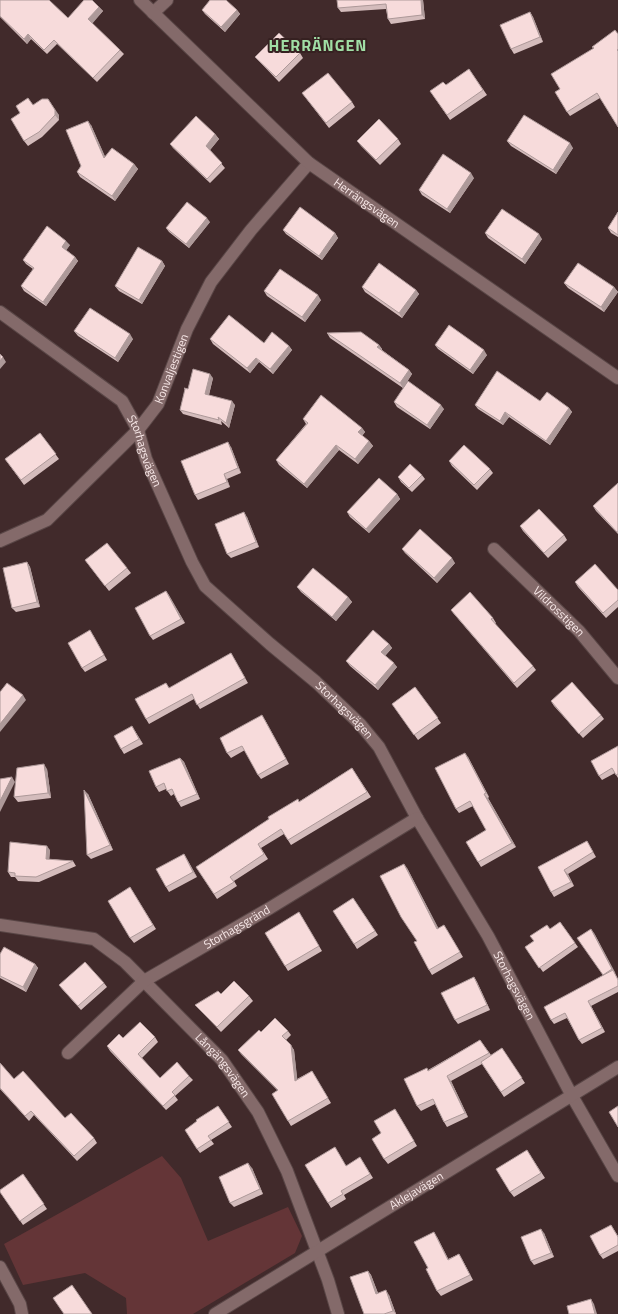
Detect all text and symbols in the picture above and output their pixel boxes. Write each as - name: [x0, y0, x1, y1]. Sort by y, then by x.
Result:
- district label: HERRÄNGEN: [269, 33, 367, 57]
- street label: Herrängsvägen: [330, 173, 404, 232]
- street label: Konvaljestigen: [149, 331, 193, 406]
- street label: Storhagsvägen: [122, 411, 167, 490]
- street label: Vildrosstigen: [529, 581, 590, 640]
- street label: Storhagsvägen: [311, 676, 378, 743]
- street label: Storhagsgränd: [200, 900, 274, 954]
- street label: Storhagsvägen: [488, 947, 540, 1023]
- street label: Långängsvägen: [191, 1028, 255, 1101]
- street label: Aklejavägen: [385, 1166, 447, 1214]

